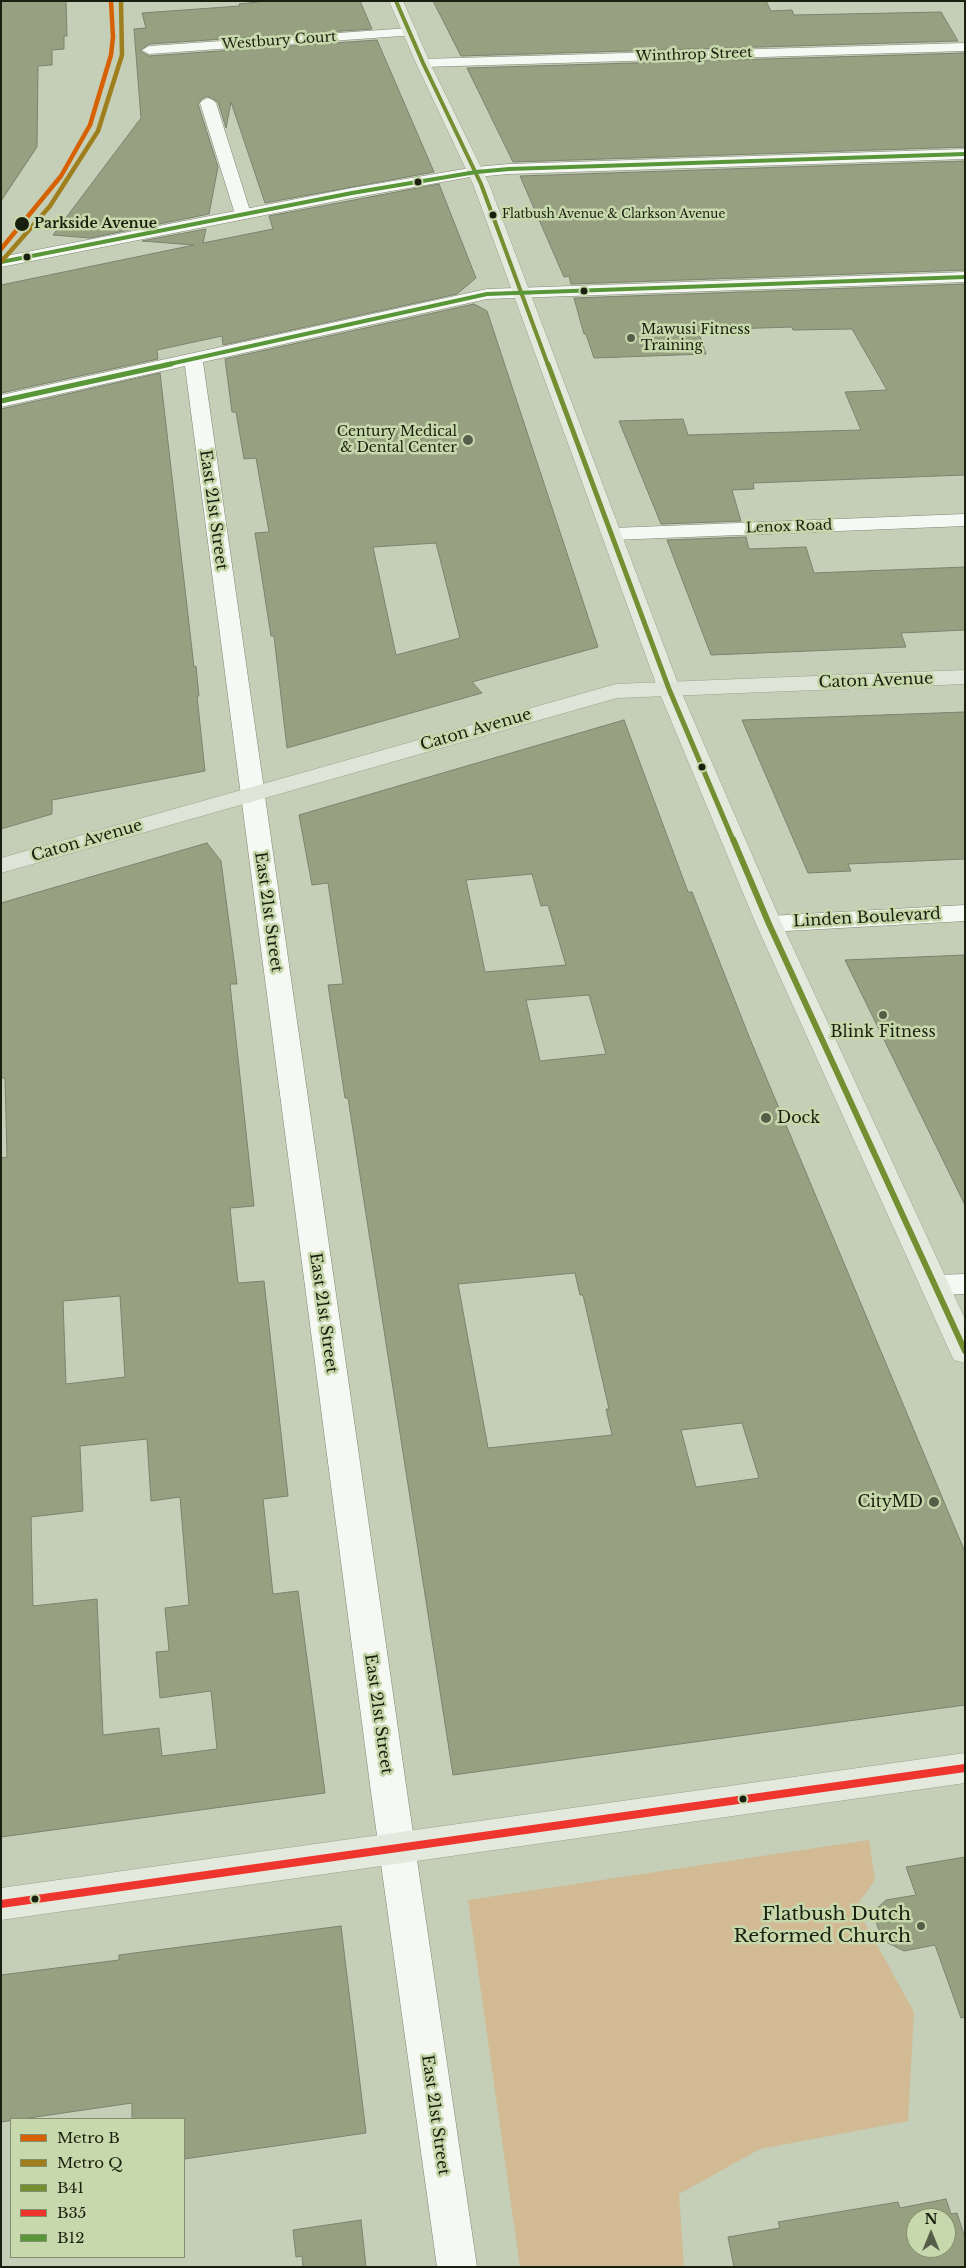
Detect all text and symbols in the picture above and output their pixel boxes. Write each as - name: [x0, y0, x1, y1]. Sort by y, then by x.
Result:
- street label: Westbury Court: [221, 29, 337, 53]
- street label: Winthrop Street: [635, 45, 753, 65]
- unlabelled marker: [413, 177, 423, 187]
- place label: Flatbush Avenue & Clarkson Avenue: [502, 208, 725, 222]
- marker: Flatbush Avenue & Clarkson Avenue: [488, 210, 498, 220]
- marker: Parkside Avenue: [13, 215, 31, 233]
- place label: Parkside Avenue: [34, 216, 157, 232]
- unlabelled marker: [22, 252, 32, 262]
- unlabelled marker: [579, 286, 589, 296]
- place label: Mawusi Fitness Training: [641, 322, 750, 354]
- marker: Mawusi Fitness Training: [625, 332, 637, 344]
- place label: Century Medical & Dental Center: [337, 424, 457, 457]
- marker: Century Medical & Dental Center: [461, 433, 475, 447]
- street label: East 21st Street: [195, 449, 231, 571]
- street label: Lenox Road: [746, 517, 832, 537]
- street label: Caton Avenue: [818, 669, 934, 693]
- street label: Caton Avenue: [418, 705, 534, 755]
- unlabelled marker: [697, 762, 707, 772]
- street label: Caton Avenue: [29, 816, 145, 866]
- street label: East 21st Street: [250, 851, 286, 973]
- street label: Linden Boulevard: [793, 905, 941, 931]
- marker: Blink Fitness: [877, 1009, 889, 1021]
- place label: Blink Fitness: [830, 1022, 936, 1042]
- place label: Dock: [777, 1108, 820, 1128]
- marker: Dock: [759, 1111, 773, 1125]
- street label: East 21st Street: [305, 1252, 341, 1374]
- place label: CityMD: [857, 1492, 923, 1512]
- marker: CityMD: [927, 1495, 941, 1509]
- street label: East 21st Street: [360, 1653, 396, 1775]
- unlabelled marker: [738, 1794, 748, 1804]
- unlabelled marker: [30, 1894, 40, 1904]
- place label: Flatbush Dutch Reformed Church: [733, 1904, 911, 1948]
- marker: Flatbush Dutch Reformed Church: [915, 1920, 927, 1932]
- street label: East 21st Street: [417, 2054, 453, 2176]
- legend: [10, 2118, 185, 2258]
- text: Metro B: [57, 2128, 120, 2147]
- text: Metro Q: [57, 2153, 123, 2172]
- text: B41: [57, 2178, 84, 2197]
- text: B35: [57, 2203, 86, 2222]
- north arrow: [906, 2208, 956, 2258]
- text: N: [924, 2210, 938, 2228]
- text: B12: [57, 2228, 84, 2247]

